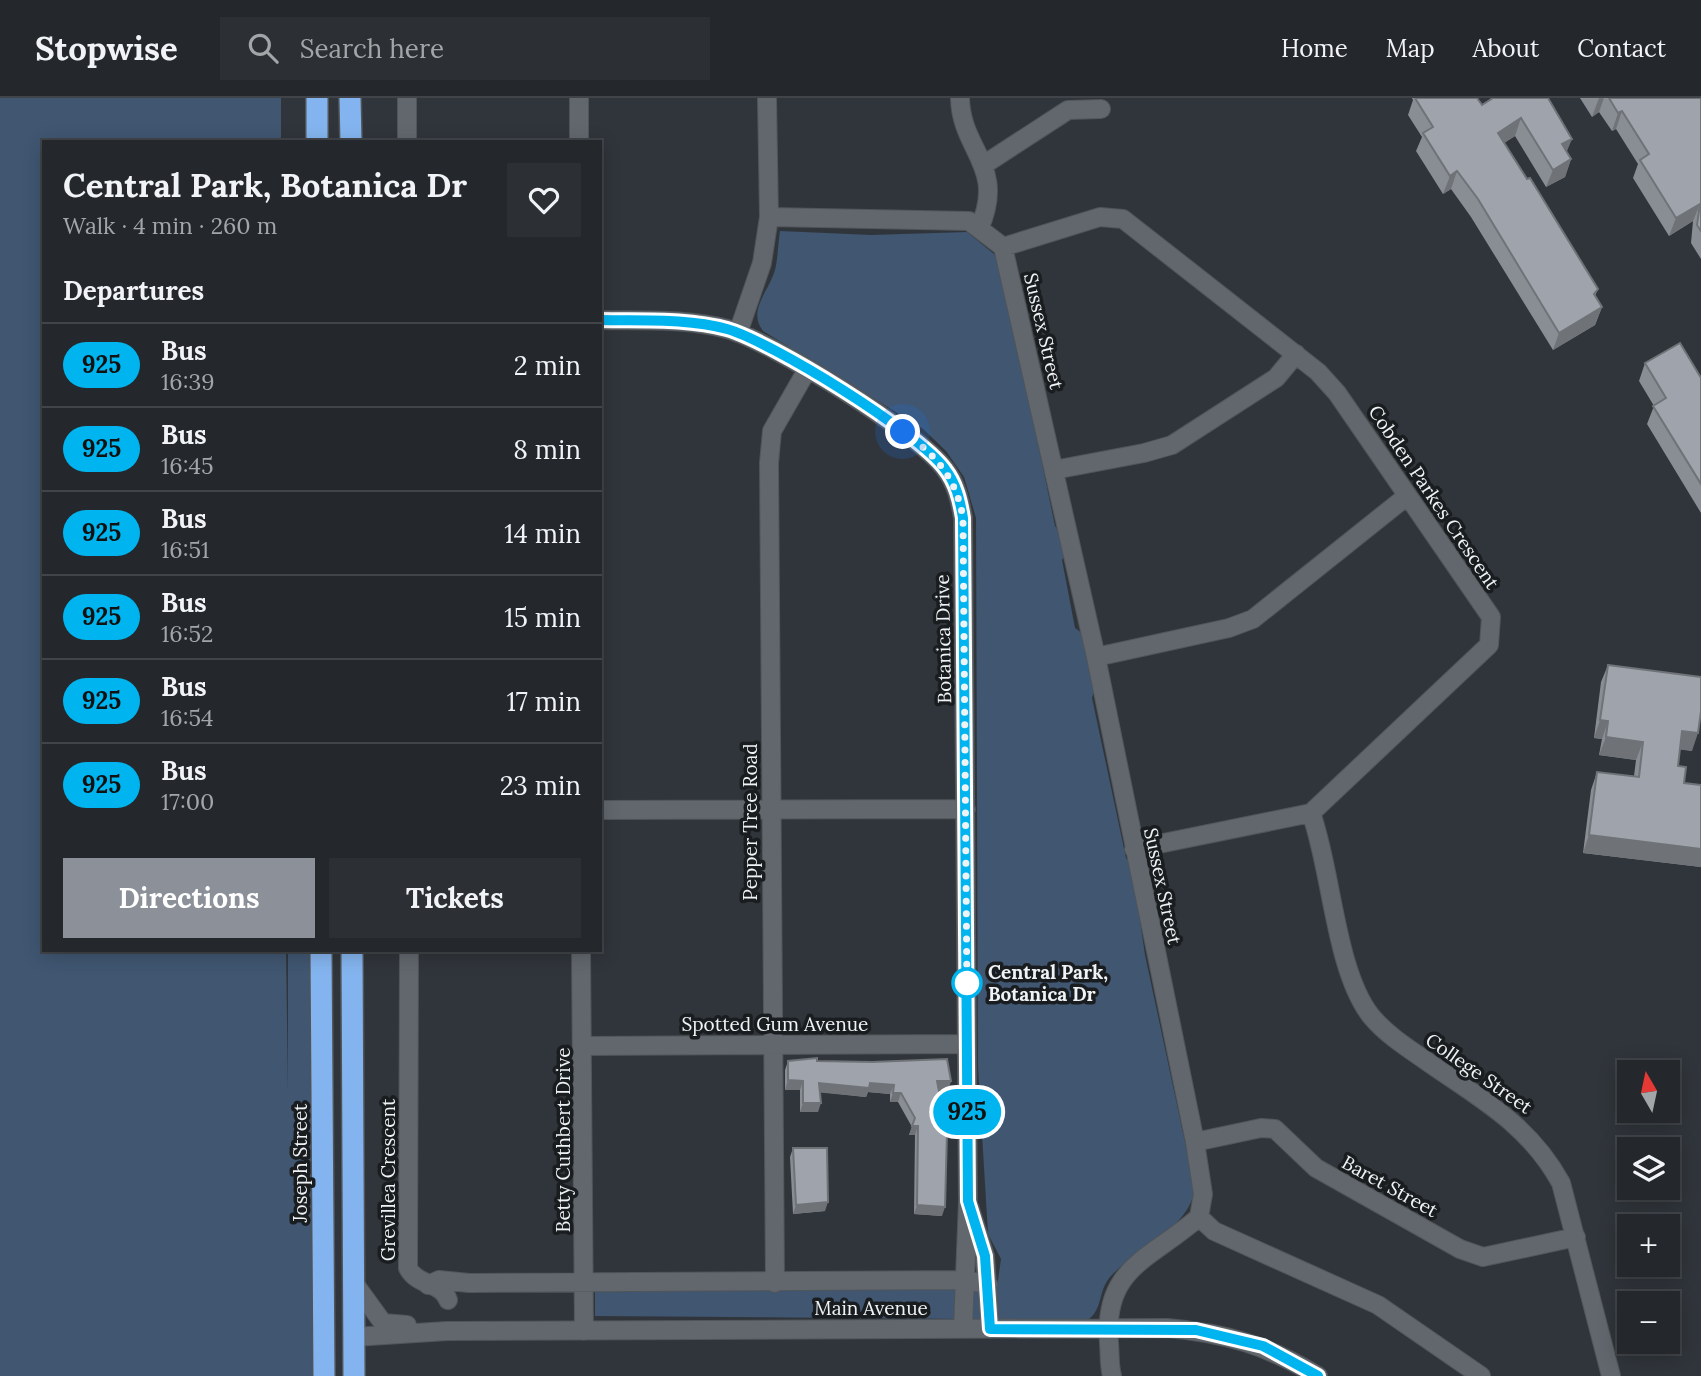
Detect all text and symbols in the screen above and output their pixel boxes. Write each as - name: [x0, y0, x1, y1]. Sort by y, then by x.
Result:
- search box: [220, 17, 710, 80]
- text: Stopwise: [35, 27, 178, 69]
- icon: search: [244, 29, 282, 67]
- text: Search here: [300, 32, 444, 65]
- text: Home: [1281, 33, 1348, 64]
- text: Map: [1386, 33, 1435, 64]
- text: About: [1473, 33, 1539, 64]
- text: Contact: [1577, 33, 1666, 64]
- button: heart: [507, 163, 581, 237]
- text: Central Park, Botanica Dr: [63, 164, 467, 206]
- text: Walk · 4 min · 260 m: [63, 211, 277, 240]
- street label: Sussex Street: [1019, 270, 1069, 392]
- text: Departures: [63, 274, 204, 307]
- text: Bus: [161, 334, 207, 367]
- text: 925: [82, 349, 121, 380]
- text: 2 min: [514, 349, 581, 382]
- text: 16:39: [161, 367, 215, 396]
- street label: Cobden Parkes Crescent: [1363, 400, 1505, 594]
- your location: [885, 414, 920, 449]
- text: Bus: [161, 418, 207, 451]
- text: 925: [82, 433, 121, 464]
- text: 8 min: [513, 433, 581, 466]
- text: 16:45: [161, 451, 213, 480]
- text: Bus: [161, 502, 207, 535]
- text: 925: [82, 517, 121, 548]
- text: 14 min: [504, 517, 581, 550]
- text: 16:51: [161, 535, 209, 564]
- street label: Botanica Drive: [930, 574, 956, 704]
- text: Bus: [161, 586, 207, 619]
- text: 925: [82, 601, 121, 632]
- text: 15 min: [504, 601, 581, 634]
- text: 16:52: [161, 619, 213, 648]
- text: Bus: [161, 670, 207, 703]
- text: 925: [82, 685, 121, 716]
- text: 17 min: [506, 685, 581, 718]
- text: 16:54: [161, 703, 213, 732]
- street label: Pepper Tree Road: [738, 743, 762, 901]
- text: Bus: [161, 754, 207, 787]
- text: 925: [82, 769, 121, 800]
- text: 23 min: [500, 769, 581, 802]
- text: 17:00: [161, 787, 214, 816]
- street label: Sussex Street: [1139, 825, 1187, 947]
- button: Directions: [63, 858, 315, 938]
- button: Tickets: [329, 858, 581, 938]
- place label: Central Park, Botanica Dr: [988, 960, 1108, 1006]
- marker: Central Park, Botanica Dr: [952, 968, 982, 998]
- street label: Spotted Gum Avenue: [682, 1012, 868, 1036]
- street label: College Street: [1421, 1027, 1537, 1119]
- street label: Betty Cuthbert Drive: [551, 1048, 575, 1232]
- north arrow: [1617, 1060, 1680, 1124]
- map controls: [1617, 1060, 1680, 1354]
- line badge: 925: [927, 1089, 1007, 1135]
- text: 925: [947, 1096, 987, 1127]
- street label: Grevillea Crescent: [376, 1098, 400, 1261]
- street label: Joseph Street: [288, 1103, 312, 1223]
- button: layers: [1617, 1137, 1680, 1200]
- street label: Baret Street: [1338, 1150, 1443, 1223]
- button: +: [1617, 1214, 1680, 1277]
- button: −: [1617, 1291, 1680, 1354]
- street label: Main Avenue: [814, 1296, 928, 1320]

